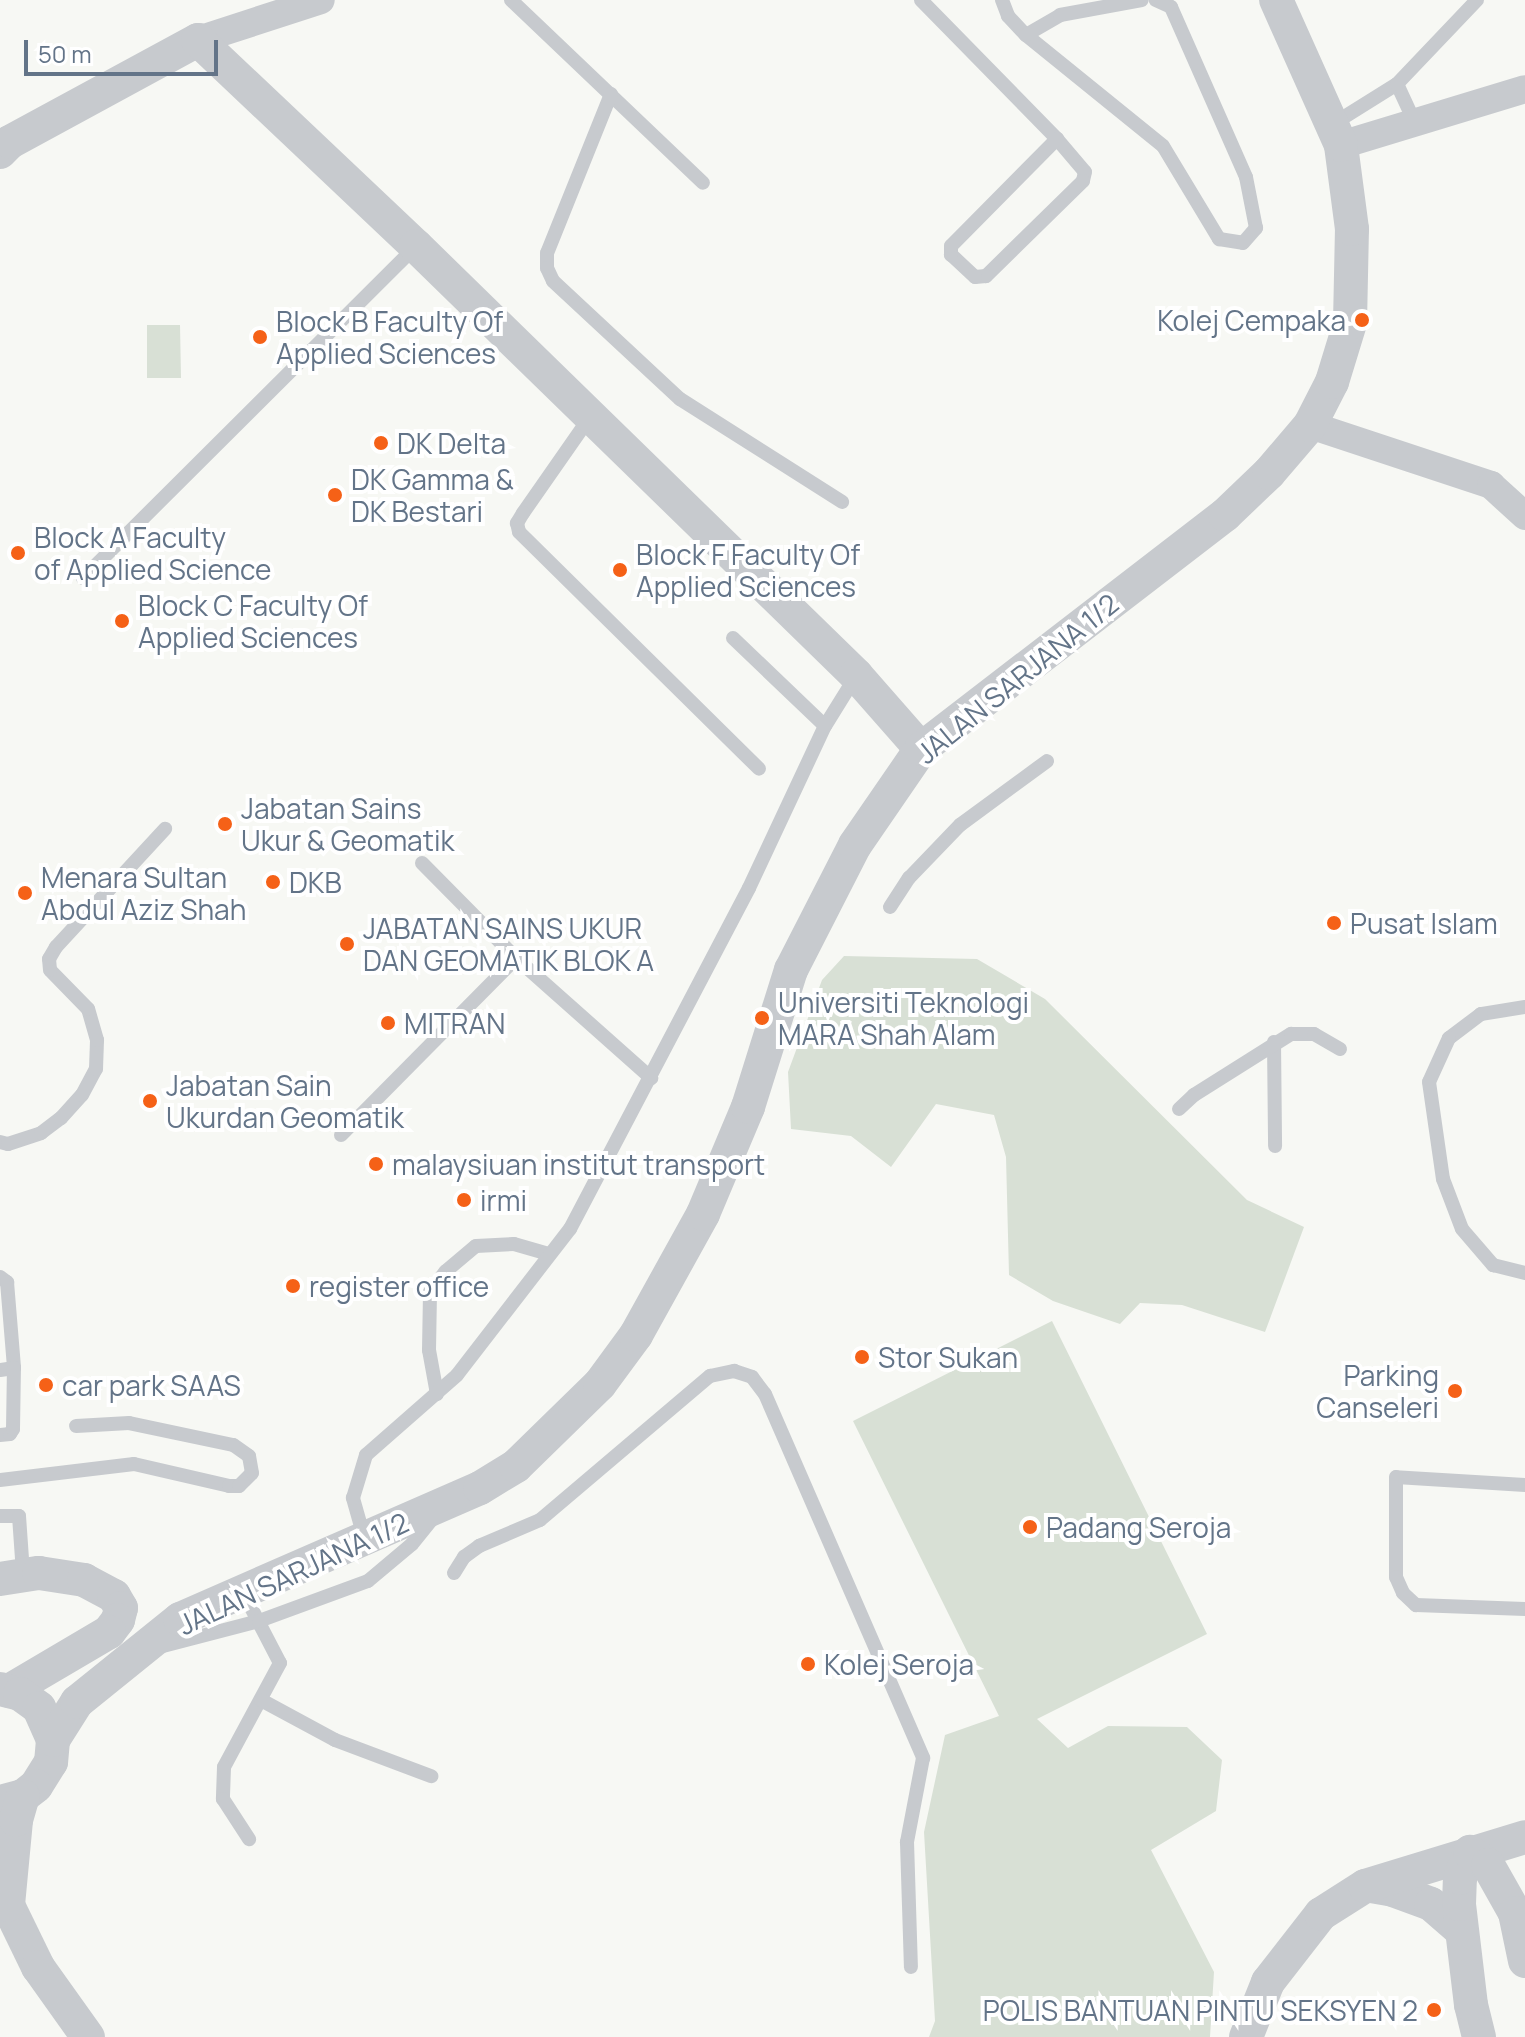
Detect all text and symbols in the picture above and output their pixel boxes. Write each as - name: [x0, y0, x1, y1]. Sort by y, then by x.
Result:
- scale bar: [28, 24, 222, 74]
- text: 50 m: [38, 37, 92, 70]
- place label: Kolej Cempaka: [1157, 303, 1346, 337]
- place label: Block B Faculty Of Applied Sciences: [276, 304, 503, 370]
- marker: Kolej Cempaka: [1353, 311, 1371, 329]
- marker: Block B Faculty Of Applied Sciences: [251, 328, 269, 346]
- place label: DK Delta: [397, 426, 506, 460]
- marker: DK Delta: [372, 434, 390, 452]
- place label: DK Gamma & DK Bestari: [351, 462, 514, 528]
- marker: DK Gamma & DK Bestari: [326, 486, 344, 504]
- place label: Block A Faculty of Applied Science: [34, 520, 271, 586]
- place label: Block F Faculty Of Applied Sciences: [636, 537, 860, 603]
- marker: Block A Faculty of Applied Science: [9, 544, 27, 562]
- marker: Block F Faculty Of Applied Sciences: [611, 561, 629, 579]
- street label: JALAN SARJANA 1/2: [909, 586, 1125, 770]
- place label: Block C Faculty Of Applied Sciences: [138, 588, 368, 654]
- marker: Block C Faculty Of Applied Sciences: [113, 612, 131, 630]
- place label: Jabatan Sains Ukur & Geomatik: [241, 791, 454, 857]
- marker: Jabatan Sains Ukur & Geomatik: [216, 815, 234, 833]
- place label: Menara Sultan Abdul Aziz Shah: [41, 860, 246, 926]
- place label: DKB: [289, 865, 342, 899]
- marker: DKB: [264, 873, 282, 891]
- marker: Menara Sultan Abdul Aziz Shah: [16, 884, 34, 902]
- place label: Pusat Islam: [1350, 906, 1498, 940]
- place label: JABATAN SAINS UKUR DAN GEOMATIK BLOK A: [363, 911, 655, 977]
- marker: Pusat Islam: [1325, 914, 1343, 932]
- marker: JABATAN SAINS UKUR DAN GEOMATIK BLOK A: [338, 935, 356, 953]
- place label: Universiti Teknologi MARA Shah Alam: [778, 985, 1029, 1051]
- place label: MITRAN: [404, 1006, 505, 1040]
- marker: Universiti Teknologi MARA Shah Alam: [753, 1009, 771, 1027]
- marker: MITRAN: [379, 1014, 397, 1032]
- place label: Jabatan Sain Ukurdan Geomatik: [166, 1068, 404, 1134]
- marker: Jabatan Sain Ukurdan Geomatik: [141, 1092, 159, 1110]
- place label: malaysiuan institut transport: [392, 1147, 765, 1181]
- marker: malaysiuan institut transport: [367, 1155, 385, 1173]
- place label: irmi: [480, 1183, 527, 1217]
- marker: irmi: [455, 1191, 473, 1209]
- place label: register office: [309, 1269, 489, 1303]
- marker: register office: [284, 1277, 302, 1295]
- place label: Stor Sukan: [878, 1340, 1018, 1374]
- marker: Stor Sukan: [853, 1348, 871, 1366]
- place label: Parking Canseleri: [1316, 1358, 1439, 1424]
- place label: car park SAAS: [62, 1368, 241, 1402]
- marker: car park SAAS: [37, 1376, 55, 1394]
- marker: Parking Canseleri: [1446, 1382, 1464, 1400]
- street label: JALAN SARJANA 1/2: [173, 1505, 413, 1641]
- place label: Padang Seroja: [1046, 1510, 1231, 1544]
- marker: Padang Seroja: [1021, 1518, 1039, 1536]
- place label: Kolej Seroja: [824, 1647, 974, 1681]
- marker: Kolej Seroja: [799, 1655, 817, 1673]
- place label: POLIS BANTUAN PINTU SEKSYEN 2: [983, 1993, 1418, 2027]
- marker: POLIS BANTUAN PINTU SEKSYEN 2: [1425, 2001, 1443, 2019]

